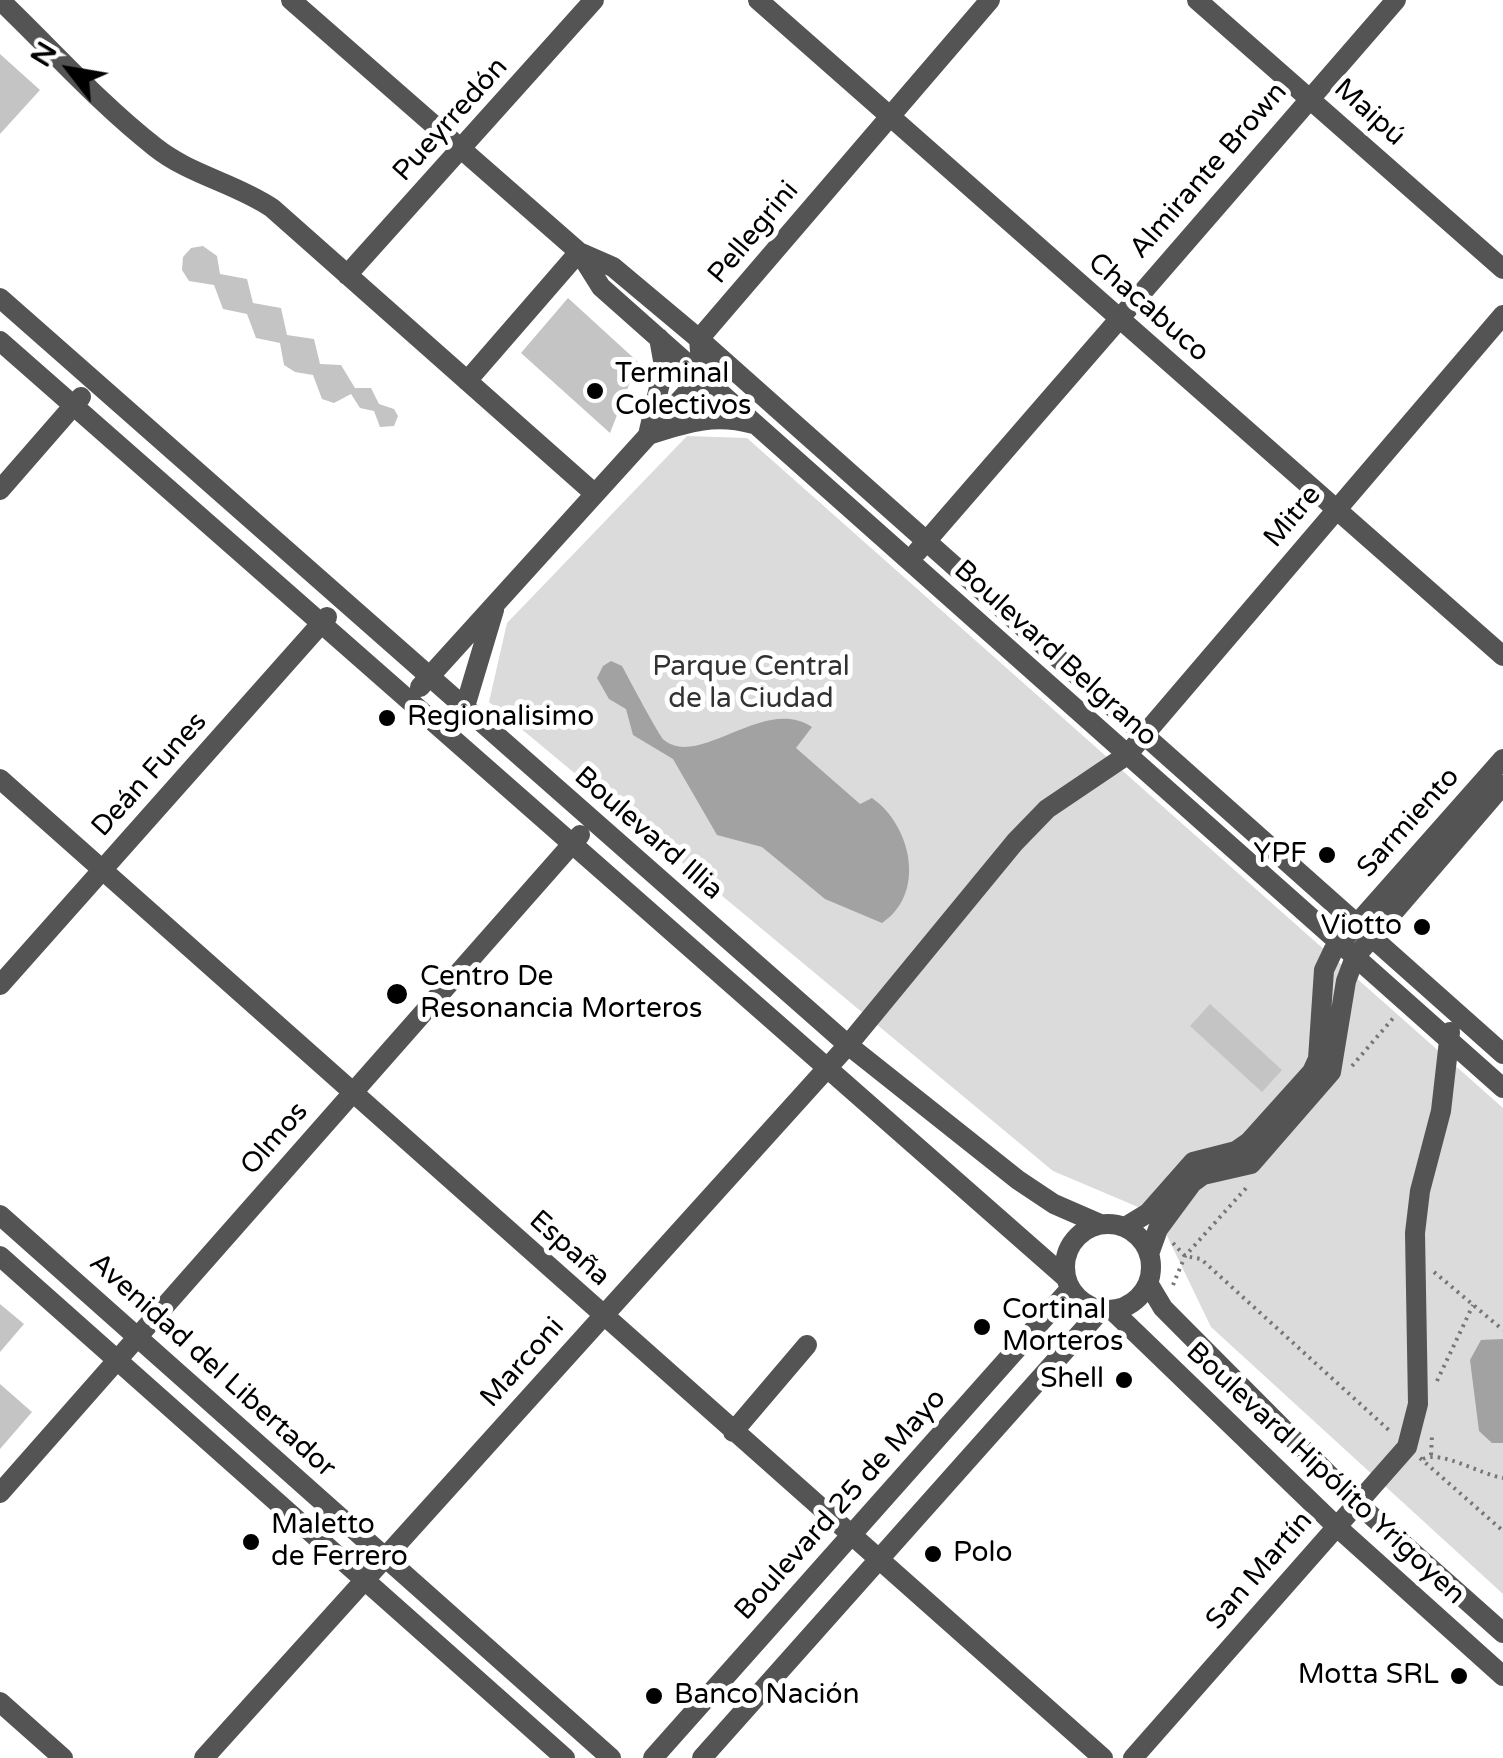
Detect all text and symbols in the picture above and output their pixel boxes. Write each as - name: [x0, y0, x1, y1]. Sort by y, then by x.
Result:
- north arrow: [20, 20, 120, 120]
- text: N: [24, 36, 65, 73]
- street label: Pueyrredón: [387, 51, 515, 189]
- street label: Maipú: [1326, 72, 1412, 154]
- street label: Almirante Brown: [1123, 76, 1295, 266]
- street label: Pellegrini: [701, 175, 807, 291]
- street label: Chacabuco: [1081, 246, 1215, 370]
- place label: Terminal Colectivos: [615, 358, 752, 424]
- marker: Terminal Colectivos: [584, 380, 606, 402]
- street label: Mitre: [1257, 479, 1329, 555]
- street label: Boulevard Belgrano: [946, 554, 1164, 754]
- park label: Parque Central de la Ciudad: [652, 651, 850, 717]
- place label: Regionalisimo: [407, 701, 594, 735]
- street label: Deán Funes: [85, 706, 215, 844]
- marker: Regionalisimo: [376, 707, 398, 729]
- street label: Boulevard Illia: [567, 760, 729, 908]
- street label: Sarmiento: [1351, 761, 1467, 885]
- place label: YPF: [1253, 838, 1307, 872]
- marker: YPF: [1316, 844, 1338, 866]
- place label: Viotto: [1321, 910, 1402, 944]
- marker: Viotto: [1411, 916, 1433, 938]
- place label: Centro De Resonancia Morteros: [420, 961, 703, 1027]
- marker: Centro De Resonancia Morteros: [384, 981, 410, 1007]
- street label: Olmos: [234, 1096, 316, 1182]
- street label: España: [522, 1204, 616, 1294]
- street label: Avenidad del Libertador: [82, 1247, 342, 1485]
- place label: Cortinal Morteros: [1002, 1294, 1124, 1360]
- street label: Marconi: [474, 1311, 572, 1415]
- marker: Cortinal Morteros: [971, 1316, 993, 1338]
- street label: Boulevard Hipólito Yrigoyen: [1179, 1336, 1471, 1612]
- place label: Shell: [1040, 1363, 1104, 1397]
- marker: Shell: [1113, 1369, 1135, 1391]
- street label: Boulevard 25 de Mayo: [728, 1383, 954, 1627]
- street label: San Martín: [1200, 1505, 1320, 1637]
- place label: Maletto de Ferrero: [271, 1509, 408, 1575]
- marker: Maletto de Ferrero: [240, 1531, 262, 1553]
- place label: Polo: [953, 1537, 1012, 1571]
- marker: Polo: [922, 1543, 944, 1565]
- place label: Motta SRL: [1298, 1659, 1439, 1693]
- marker: Motta SRL: [1448, 1665, 1470, 1687]
- place label: Banco Nación: [674, 1679, 859, 1713]
- marker: Banco Nación: [643, 1685, 665, 1707]

